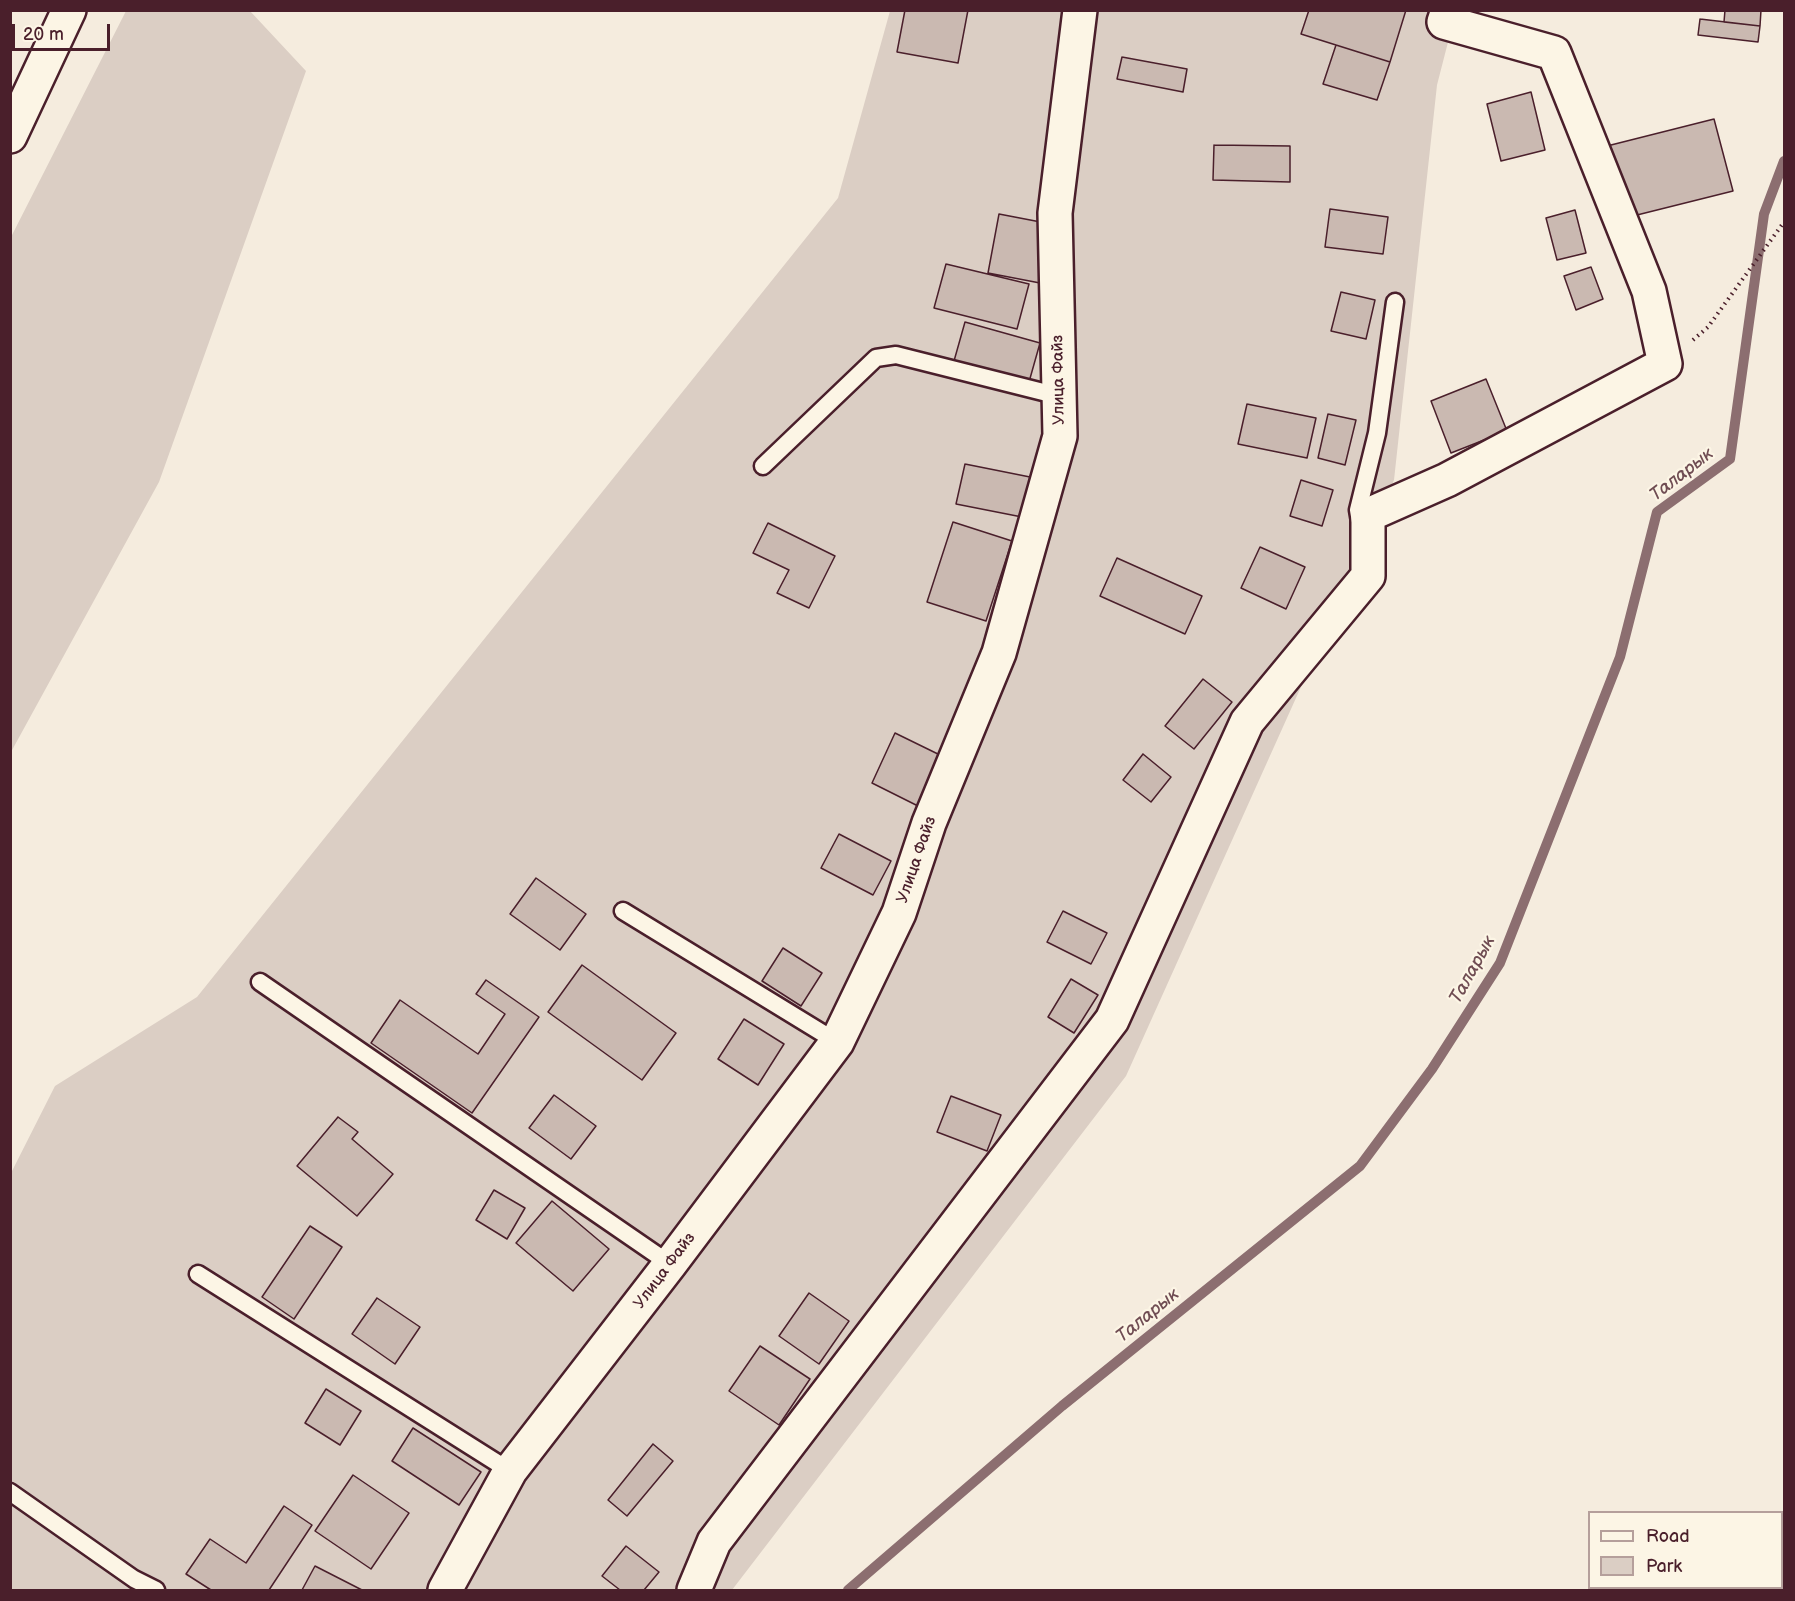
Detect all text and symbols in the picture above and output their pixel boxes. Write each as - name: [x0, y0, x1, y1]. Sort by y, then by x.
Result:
- scale bar: [15, 12, 112, 50]
- text: 20 m: [23, 24, 64, 45]
- street label: Улица Файз: [1049, 335, 1069, 425]
- water label: Таларык: [1646, 444, 1718, 506]
- street label: Улица Файз: [893, 814, 941, 906]
- water label: Таларык: [1445, 932, 1501, 1008]
- street label: Улица Файз: [630, 1229, 700, 1313]
- water label: Таларык: [1112, 1284, 1184, 1348]
- legend: [1588, 1511, 1783, 1589]
- text: Road: [1646, 1526, 1690, 1547]
- text: Park: [1646, 1556, 1682, 1577]

